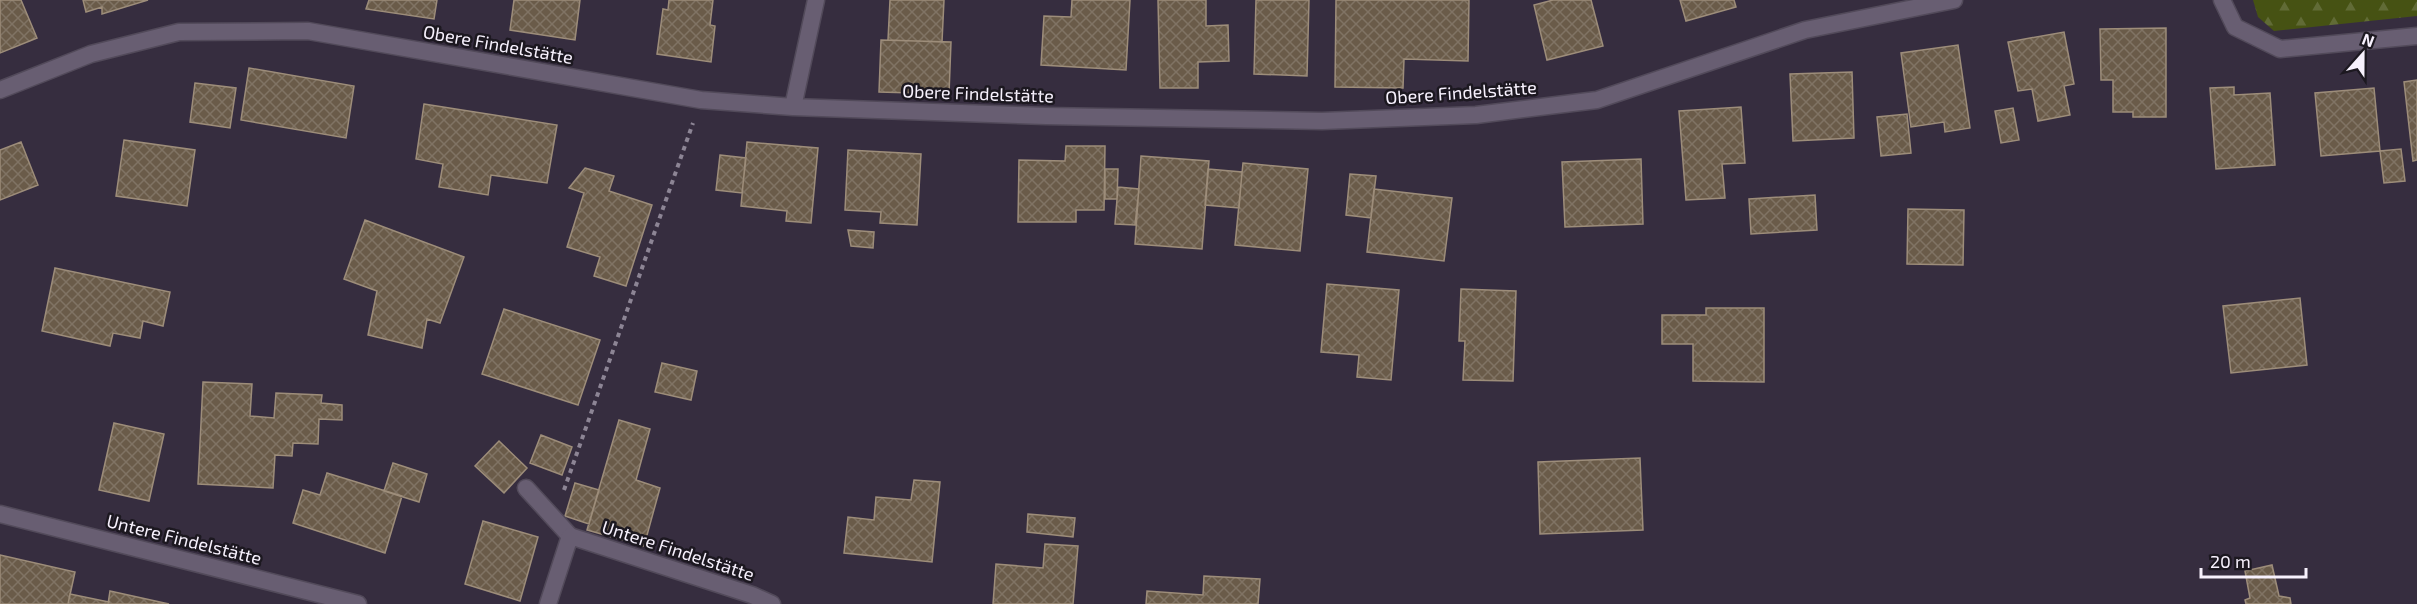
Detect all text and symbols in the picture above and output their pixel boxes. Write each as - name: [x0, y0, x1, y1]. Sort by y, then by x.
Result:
- street label: Obere Findelstätte: [421, 20, 575, 68]
- north arrow: [2333, 24, 2393, 84]
- text: N: [2360, 29, 2377, 50]
- street label: Obere Findelstätte: [1384, 76, 1537, 108]
- street label: Obere Findelstätte: [902, 79, 1054, 107]
- street label: Untere Findelstätte: [105, 509, 264, 569]
- street label: Untere Findelstätte: [599, 515, 757, 585]
- scale bar: [2201, 541, 2306, 579]
- text: 20 m: [2210, 550, 2251, 572]

